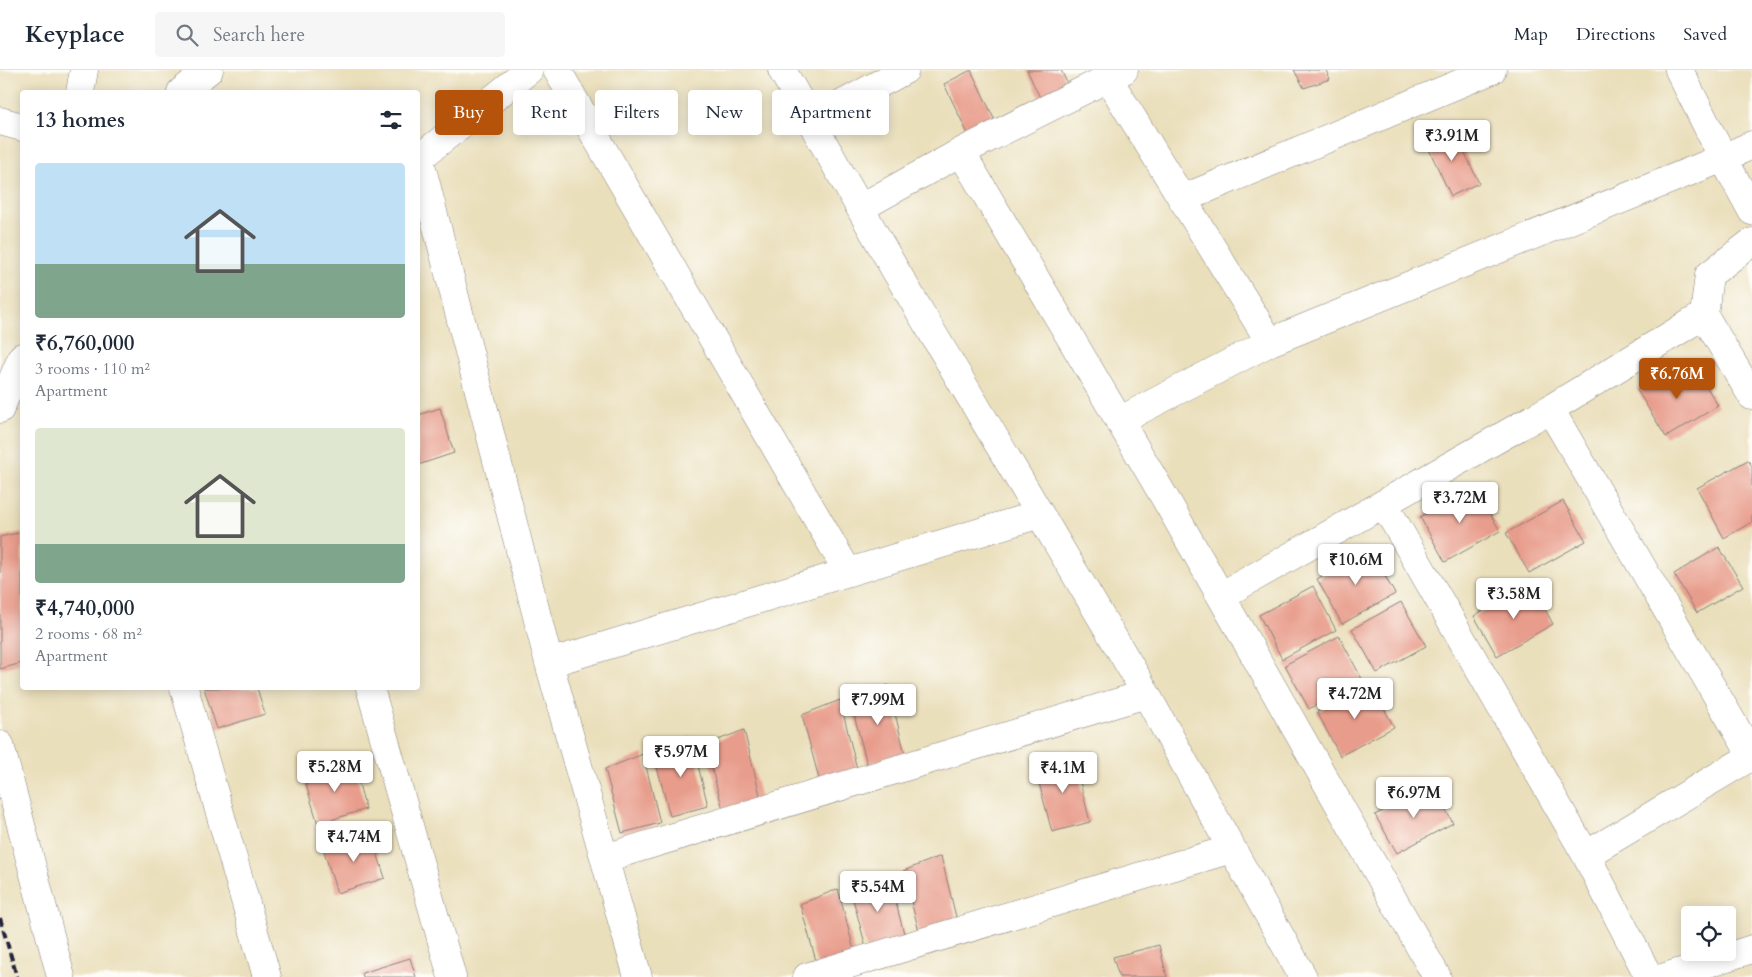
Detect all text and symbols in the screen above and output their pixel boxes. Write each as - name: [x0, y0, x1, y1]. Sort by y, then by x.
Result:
- search box: [155, 12, 505, 57]
- text: Keyplace: [25, 18, 125, 51]
- icon: search: [173, 21, 201, 49]
- text: Search here: [213, 22, 305, 48]
- text: Map: [1514, 22, 1548, 47]
- text: Directions: [1576, 22, 1655, 47]
- text: Saved: [1683, 22, 1727, 47]
- chip: Buy: [435, 90, 503, 135]
- chip: Rent: [513, 90, 585, 135]
- chip: Filters: [595, 90, 678, 135]
- chip: New: [688, 90, 762, 135]
- chip: Apartment: [772, 90, 889, 135]
- text: 13 homes: [35, 106, 125, 135]
- icon: filters: [377, 106, 405, 134]
- pin: ₹3.91M: [1411, 119, 1493, 162]
- text: ₹3.91M: [1425, 125, 1479, 147]
- icon: home: [175, 196, 265, 286]
- text: ₹6,760,000: [35, 329, 135, 358]
- text: 3 rooms · 110 m²: [35, 358, 150, 380]
- pin: ₹6.76M: [1636, 358, 1718, 400]
- text: ₹6.76M: [1650, 363, 1704, 385]
- text: Apartment: [35, 380, 108, 402]
- icon: home: [175, 461, 265, 551]
- pin: ₹3.72M: [1419, 482, 1501, 524]
- text: ₹3.72M: [1433, 487, 1487, 509]
- pin: ₹10.6M: [1315, 544, 1397, 586]
- text: ₹10.6M: [1329, 549, 1383, 571]
- pin: ₹3.58M: [1473, 578, 1555, 620]
- text: ₹3.58M: [1487, 583, 1541, 605]
- text: ₹4,740,000: [35, 594, 135, 623]
- text: 2 rooms · 68 m²: [35, 623, 142, 645]
- text: Apartment: [35, 645, 108, 667]
- pin: ₹4.72M: [1314, 678, 1396, 720]
- text: ₹4.72M: [1328, 683, 1382, 705]
- pin: ₹7.99M: [837, 684, 919, 726]
- text: ₹7.99M: [851, 689, 905, 711]
- pin: ₹5.97M: [640, 736, 722, 778]
- text: ₹5.97M: [654, 741, 708, 763]
- pin: ₹5.28M: [294, 750, 376, 793]
- pin: ₹4.1M: [1028, 752, 1098, 794]
- text: ₹5.28M: [308, 756, 362, 778]
- text: ₹4.1M: [1040, 757, 1086, 779]
- pin: ₹6.97M: [1373, 776, 1455, 819]
- text: ₹6.97M: [1387, 782, 1441, 804]
- pin: ₹4.74M: [313, 820, 395, 863]
- text: ₹4.74M: [327, 826, 381, 848]
- pin: ₹5.54M: [837, 870, 919, 913]
- text: ₹5.54M: [851, 876, 905, 898]
- map controls: [1681, 906, 1736, 961]
- button: locate: [1681, 906, 1736, 961]

